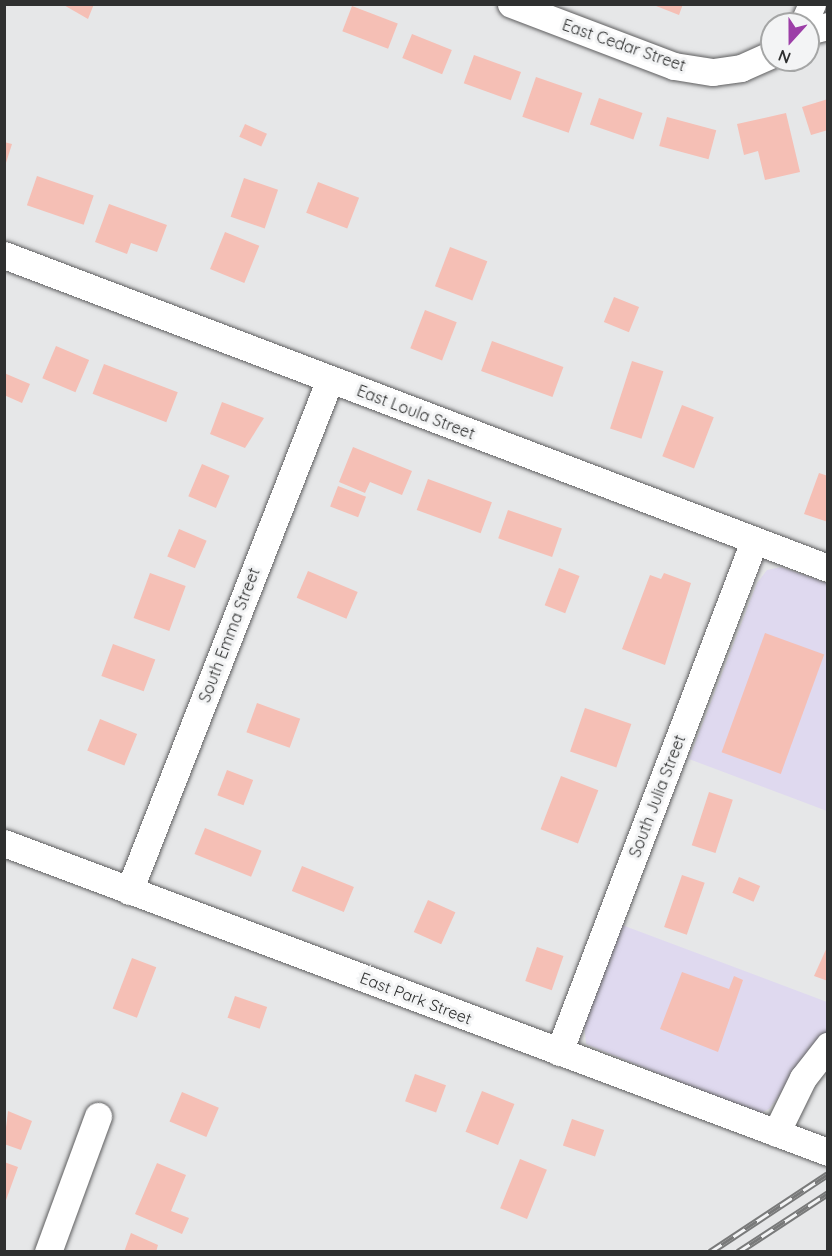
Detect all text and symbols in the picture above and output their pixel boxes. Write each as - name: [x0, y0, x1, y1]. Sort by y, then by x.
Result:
- north arrow: [760, 12, 820, 72]
- street label: East Cedar Street: [560, 15, 688, 75]
- text: N: [775, 45, 793, 68]
- street label: East Loula Street: [354, 381, 478, 443]
- street label: South Emma Street: [194, 565, 264, 705]
- street label: South Julia Street: [625, 732, 689, 860]
- street label: East Park Street: [357, 968, 475, 1028]

